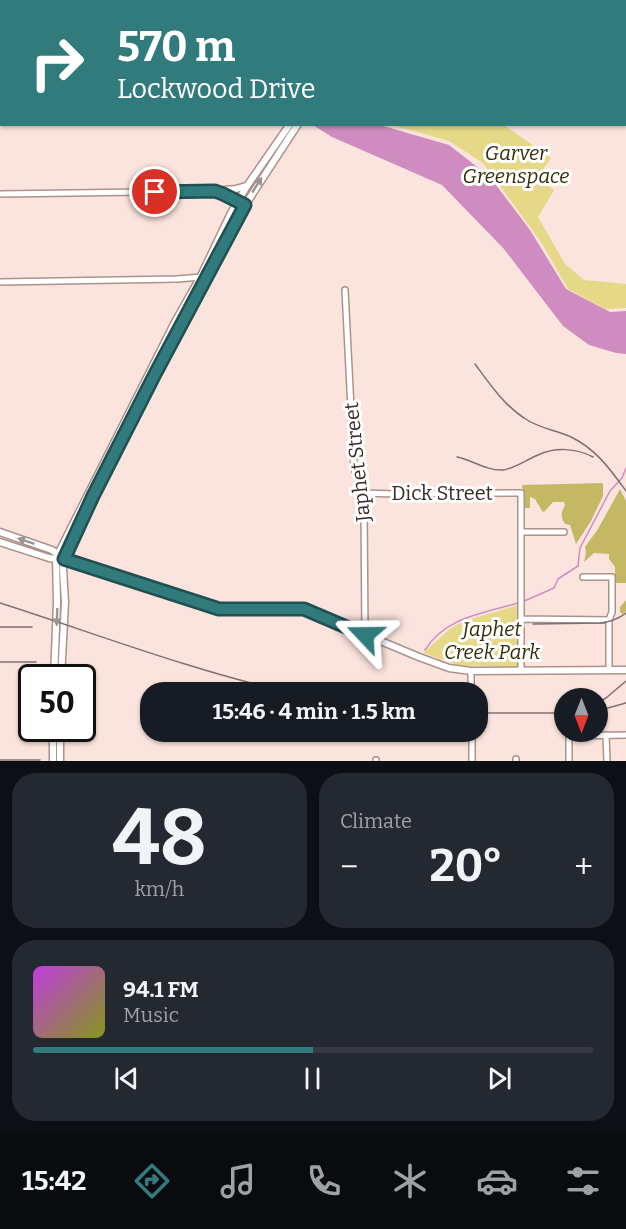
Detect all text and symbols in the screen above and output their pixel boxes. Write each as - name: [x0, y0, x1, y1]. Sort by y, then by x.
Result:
- text: 570 m: [117, 22, 235, 72]
- icon: right: [18, 24, 96, 102]
- text: Lockwood Drive: [117, 73, 316, 105]
- park label: Garver Greenspace: [463, 141, 569, 188]
- pin: [129, 166, 180, 217]
- icon: arrive: [138, 175, 171, 208]
- one-way arrow: [252, 177, 263, 193]
- street label: Japhet Street: [339, 401, 375, 524]
- street label: Dick Street: [391, 481, 493, 505]
- one-way arrow: [17, 536, 35, 545]
- position arrow: [333, 603, 397, 667]
- one-way arrow: [52, 608, 61, 627]
- park label: Japhet Creek Park: [444, 617, 540, 664]
- speed limit sign: 50: [18, 664, 96, 742]
- north arrow: [554, 688, 608, 742]
- map controls: [554, 688, 608, 742]
- text: 15:46 · 4 min · 1.5 km: [212, 698, 416, 725]
- text: 48: [112, 791, 207, 885]
- text: Climate: [340, 809, 412, 833]
- text: 20°: [430, 839, 503, 893]
- text: −: [340, 847, 358, 887]
- text: +: [574, 847, 593, 887]
- text: km/h: [135, 877, 184, 901]
- text: 94.1 FM: [123, 976, 199, 1003]
- text: Music: [123, 1003, 179, 1027]
- icon: previous: [110, 1062, 143, 1095]
- icon: pause: [296, 1062, 329, 1095]
- icon: next: [483, 1062, 516, 1095]
- icon: directions: [131, 1160, 173, 1202]
- icon: music: [217, 1160, 259, 1202]
- icon: phone: [303, 1160, 345, 1202]
- icon: climate: [389, 1160, 431, 1202]
- icon: car: [476, 1160, 518, 1202]
- icon: filters: [562, 1160, 604, 1202]
- text: 15:42: [22, 1165, 86, 1197]

